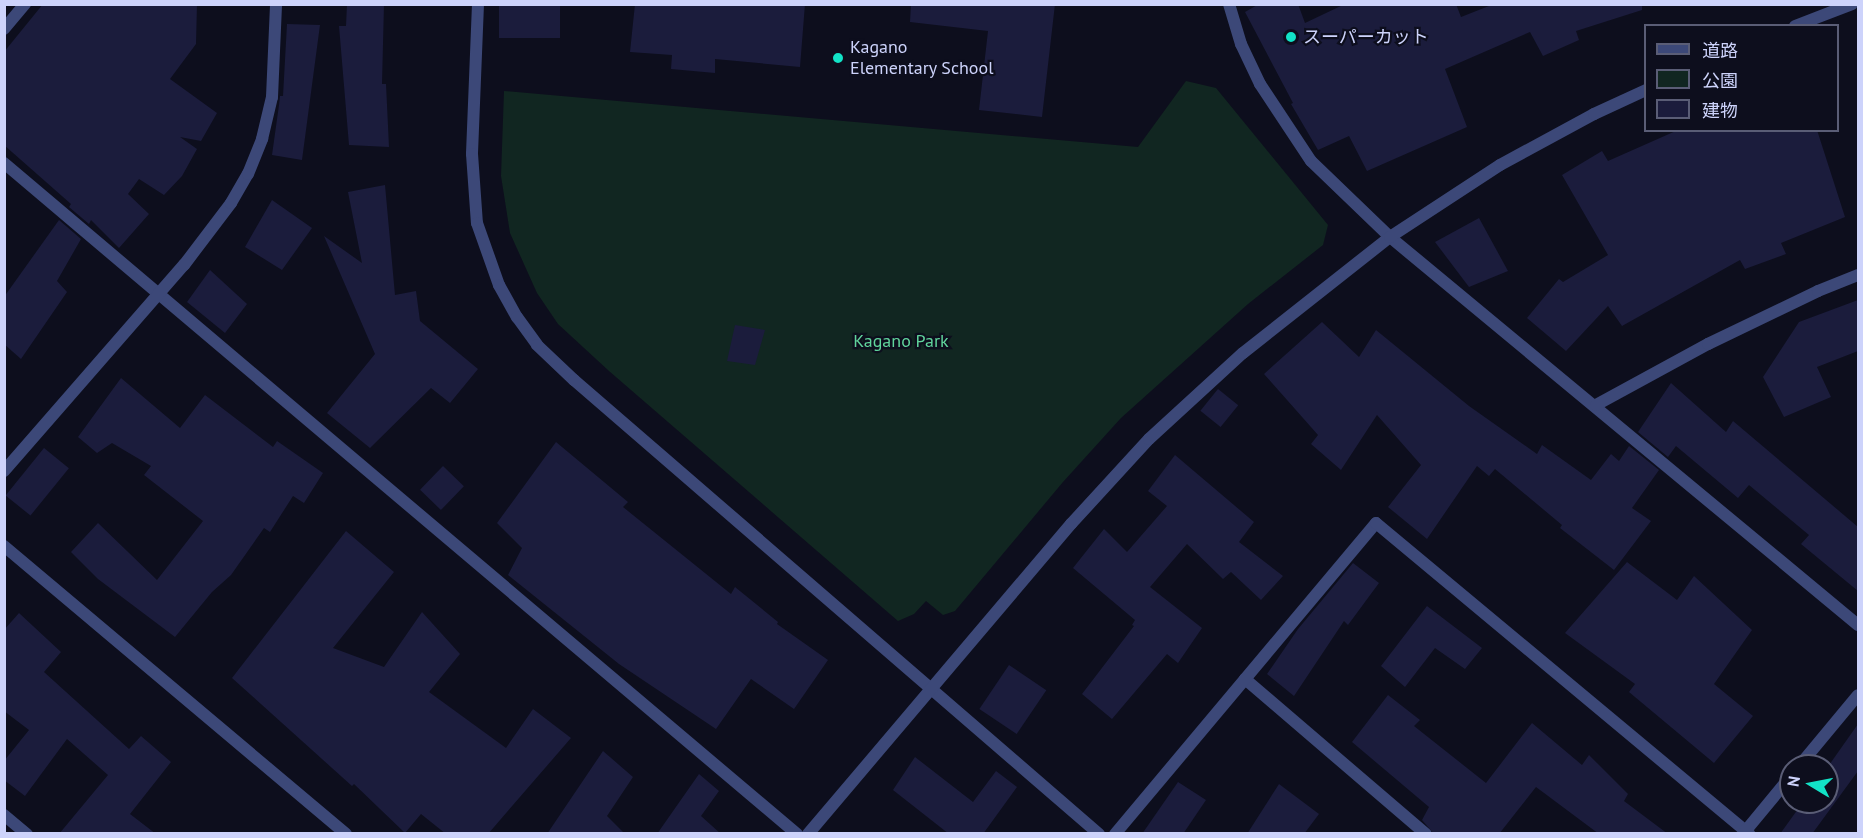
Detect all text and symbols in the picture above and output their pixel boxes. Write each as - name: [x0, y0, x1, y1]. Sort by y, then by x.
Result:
- legend: [1644, 24, 1839, 132]
- place label: スーパーカット: [1303, 26, 1429, 48]
- marker: スーパーカット: [1284, 30, 1298, 44]
- place label: Kagano Elementary School: [850, 37, 994, 80]
- text: 道路: [1702, 39, 1738, 62]
- marker: Kagano Elementary School: [831, 51, 845, 65]
- text: 公園: [1702, 69, 1738, 92]
- text: 建物: [1702, 99, 1738, 122]
- park label: Kagano Park: [853, 330, 949, 352]
- north arrow: [1779, 754, 1839, 814]
- text: N: [1782, 774, 1804, 788]

